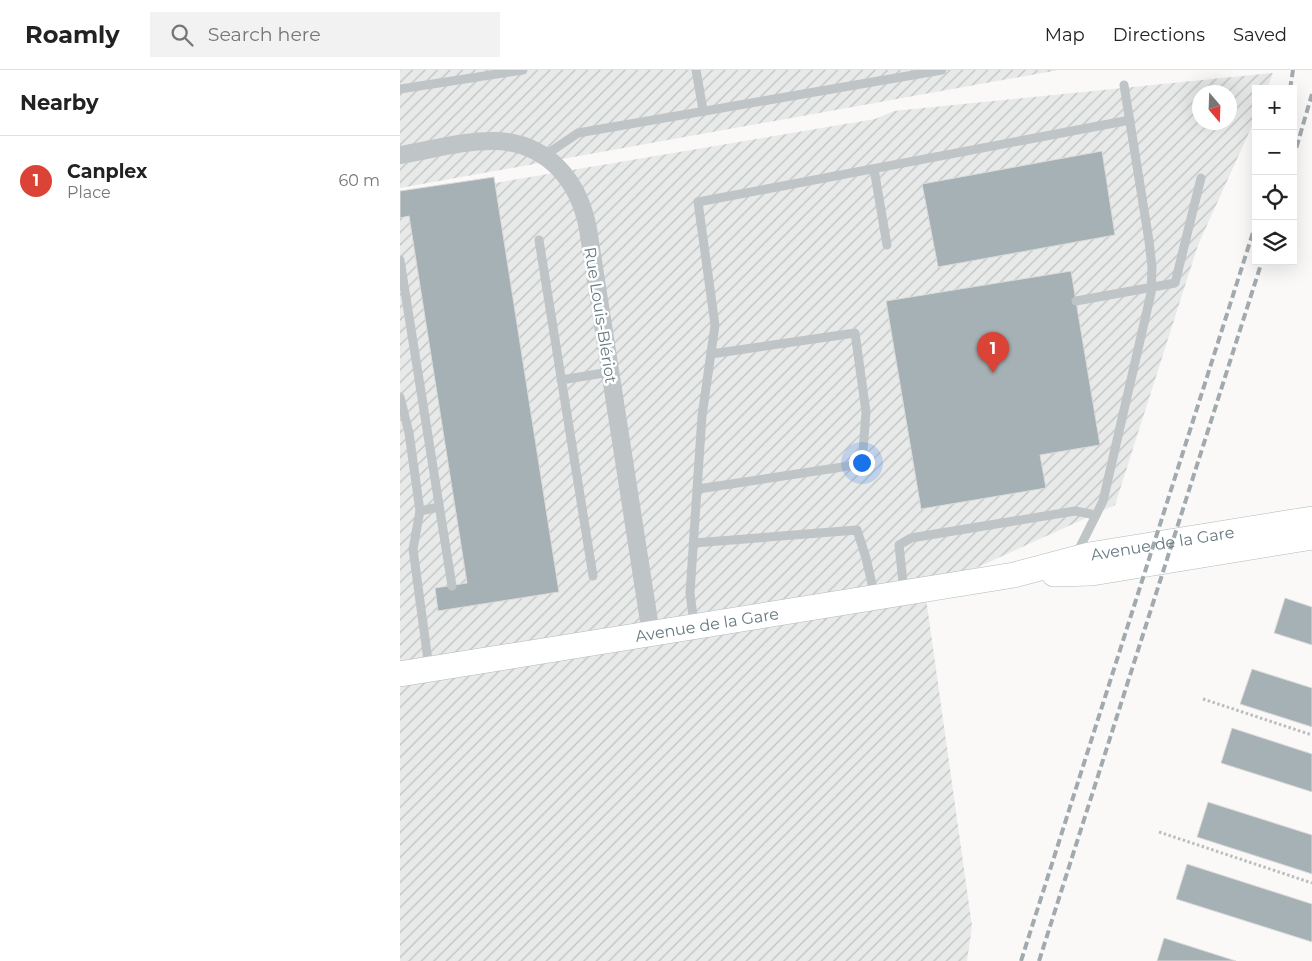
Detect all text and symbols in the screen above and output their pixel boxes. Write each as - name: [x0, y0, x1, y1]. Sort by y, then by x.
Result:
- search box: [150, 12, 500, 57]
- text: Roamly: [25, 20, 120, 49]
- icon: search: [168, 21, 196, 49]
- text: Search here: [208, 23, 321, 46]
- text: Map: [1045, 24, 1085, 46]
- text: Directions: [1113, 24, 1205, 46]
- text: Saved: [1233, 24, 1287, 46]
- north arrow: [1192, 85, 1237, 130]
- map controls: [1252, 85, 1297, 265]
- button: +: [1252, 85, 1297, 130]
- text: Nearby: [20, 90, 99, 115]
- button: −: [1252, 130, 1297, 175]
- text: Canplex: [67, 160, 147, 183]
- text: 1: [33, 171, 39, 190]
- text: 60 m: [338, 171, 380, 190]
- button: locate: [1252, 175, 1297, 220]
- text: Place: [67, 183, 111, 202]
- button: layers: [1252, 220, 1297, 265]
- street label: Rue Louis-Blériot: [580, 246, 621, 385]
- pin: 1: [977, 332, 1009, 373]
- your location: [849, 450, 875, 476]
- street label: Avenue de la Gare: [1089, 523, 1236, 565]
- street label: Avenue de la Gare: [634, 604, 780, 646]

